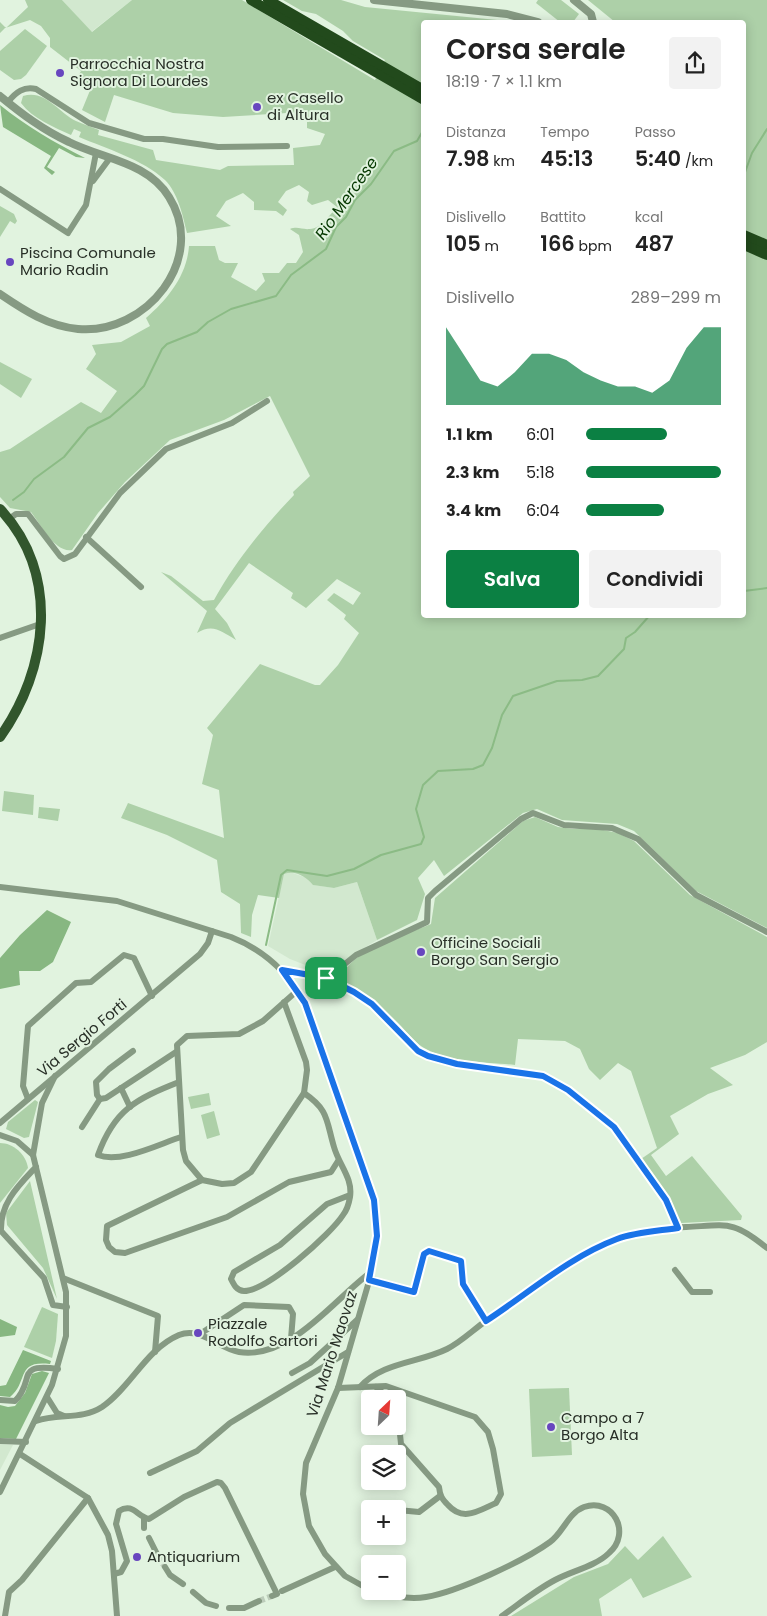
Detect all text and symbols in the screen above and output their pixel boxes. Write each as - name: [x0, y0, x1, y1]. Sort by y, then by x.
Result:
- text: Corsa serale: [446, 30, 625, 69]
- button: share: [669, 37, 721, 89]
- place label: Parrocchia Nostra Signora Di Lourdes: [70, 53, 209, 91]
- marker: Parrocchia Nostra Signora Di Lourdes: [54, 67, 66, 79]
- text: 18:19 · 7 × 1.1 km: [446, 70, 562, 93]
- place label: ex Casello di Altura: [267, 87, 343, 125]
- marker: ex Casello di Altura: [251, 101, 263, 113]
- text: Distanza: [446, 122, 506, 142]
- text: Tempo: [540, 122, 589, 142]
- text: Passo: [635, 122, 676, 142]
- text: 7.98: [446, 144, 490, 173]
- text: 45:13: [540, 144, 593, 173]
- text: 5:40: [635, 144, 681, 173]
- text: km: [490, 151, 515, 171]
- text: /km: [681, 151, 713, 171]
- water label: Rio Mercese: [309, 152, 383, 244]
- text: Dislivello: [446, 207, 506, 227]
- text: Battito: [540, 207, 586, 227]
- text: kcal: [635, 207, 663, 227]
- text: 105: [446, 229, 481, 258]
- text: 166: [540, 229, 575, 258]
- text: 487: [635, 229, 674, 258]
- text: m: [481, 236, 499, 256]
- text: bpm: [575, 236, 612, 256]
- place label: Piscina Comunale Mario Radin: [20, 242, 156, 280]
- marker: Piscina Comunale Mario Radin: [4, 256, 16, 268]
- text: Dislivello: [446, 286, 514, 309]
- text: 289–299 m: [631, 286, 721, 309]
- text: 1.1 km: [446, 423, 493, 446]
- text: 6:01: [526, 423, 555, 446]
- text: 2.3 km: [446, 461, 500, 484]
- text: 5:18: [526, 461, 555, 484]
- text: 3.4 km: [446, 499, 501, 522]
- text: 6:04: [526, 499, 560, 522]
- button: Salva: [446, 550, 579, 608]
- button: Condividi: [589, 550, 721, 608]
- place label: Officine Sociali Borgo San Sergio: [431, 932, 559, 970]
- marker: Officine Sociali Borgo San Sergio: [415, 946, 427, 958]
- pin: [305, 957, 347, 999]
- icon: arrive: [312, 964, 340, 992]
- street label: Via Sergio Forti: [32, 994, 131, 1081]
- street label: Via Mario Maovaz: [301, 1288, 362, 1420]
- place label: Piazzale Rodolfo Sartori: [208, 1313, 318, 1351]
- marker: Piazzale Rodolfo Sartori: [192, 1327, 204, 1339]
- north arrow: [361, 1390, 406, 1435]
- map controls: [361, 1390, 406, 1600]
- place label: Campo a 7 Borgo Alta: [561, 1407, 644, 1445]
- marker: Campo a 7 Borgo Alta: [545, 1421, 557, 1433]
- button: layers: [361, 1445, 406, 1490]
- button: +: [361, 1500, 406, 1545]
- place label: Antiquarium: [147, 1546, 240, 1567]
- marker: Antiquarium: [131, 1551, 143, 1563]
- button: −: [361, 1555, 406, 1600]

